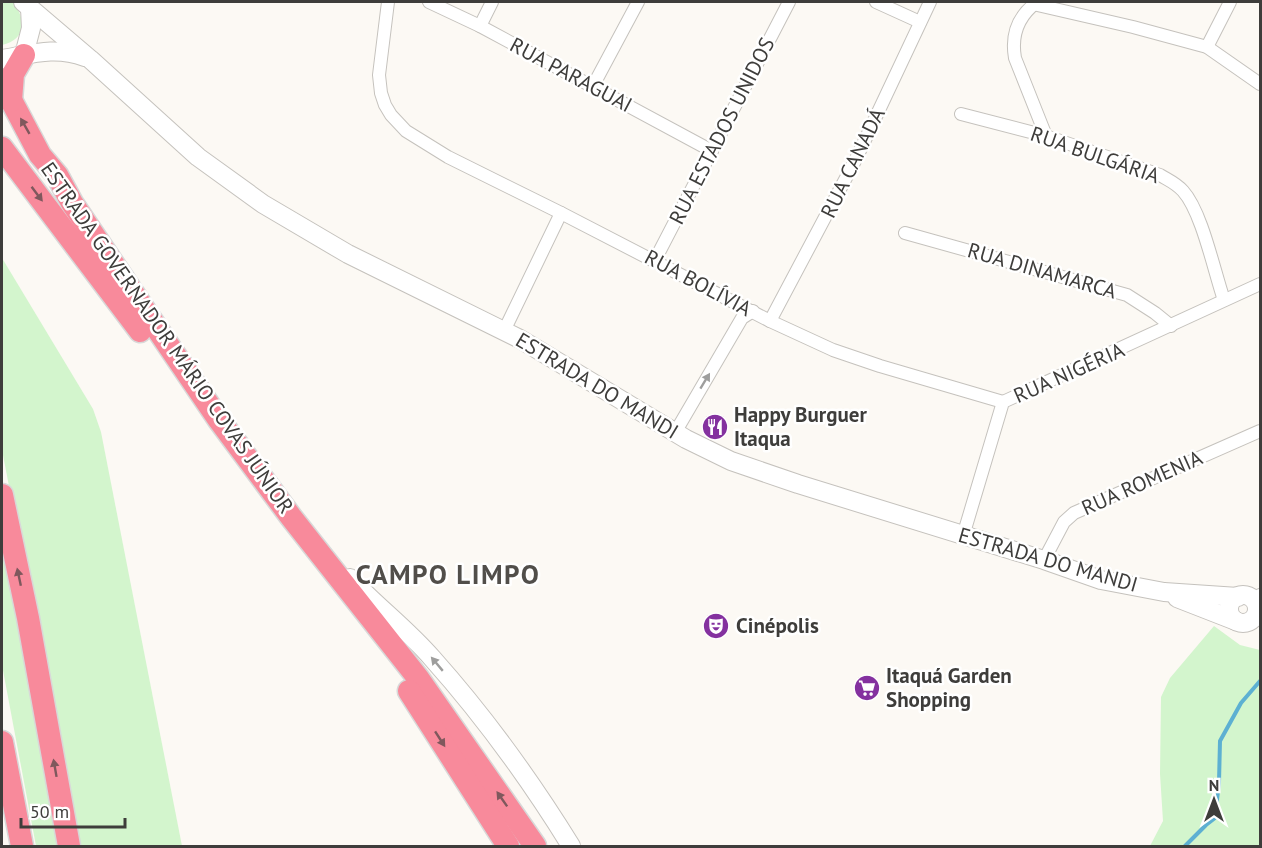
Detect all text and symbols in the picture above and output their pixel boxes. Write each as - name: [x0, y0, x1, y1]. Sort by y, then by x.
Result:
- street label: RUA PARAGUAI: [505, 31, 637, 118]
- street label: RUA ESTADOS UNIDOS: [663, 33, 780, 229]
- street label: RUA CANADÁ: [814, 103, 891, 222]
- one-way arrow: [20, 118, 31, 134]
- street label: RUA BULGÁRIA: [1027, 120, 1164, 189]
- street label: ESTRADA GOVERNADOR MÁRIO COVAS JÚNIOR: [35, 157, 300, 519]
- one-way arrow: [31, 186, 43, 202]
- street label: RUA DINAMARCA: [965, 236, 1120, 305]
- street label: RUA BOLÍVIA: [640, 243, 757, 322]
- street label: ESTRADA DO MANDI: [511, 326, 684, 445]
- street label: RUA NIGÉRIA: [1009, 336, 1129, 409]
- one-way arrow: [700, 373, 711, 389]
- place label: Happy Burguer Itaqua: [734, 401, 867, 452]
- restaurant icon: Happy Burguer Itaqua: [700, 412, 730, 442]
- street label: RUA ROMENIA: [1077, 444, 1207, 521]
- street label: ESTRADA DO MANDI: [955, 521, 1141, 598]
- district label: CAMPO LIMPO: [356, 557, 540, 591]
- one-way arrow: [14, 567, 23, 586]
- theatre icon: Cinépolis: [701, 611, 731, 641]
- place label: Cinépolis: [736, 612, 819, 639]
- one-way arrow: [431, 656, 444, 672]
- place label: Itaquá Garden Shopping: [886, 662, 1012, 713]
- supermarket icon: Itaquá Garden Shopping: [852, 673, 882, 703]
- one-way arrow: [434, 731, 445, 747]
- one-way arrow: [50, 759, 59, 778]
- north arrow: [1184, 770, 1244, 830]
- text: N: [1209, 775, 1219, 795]
- scale bar: [21, 791, 124, 829]
- one-way arrow: [496, 791, 508, 807]
- text: 50 m: [30, 800, 69, 823]

